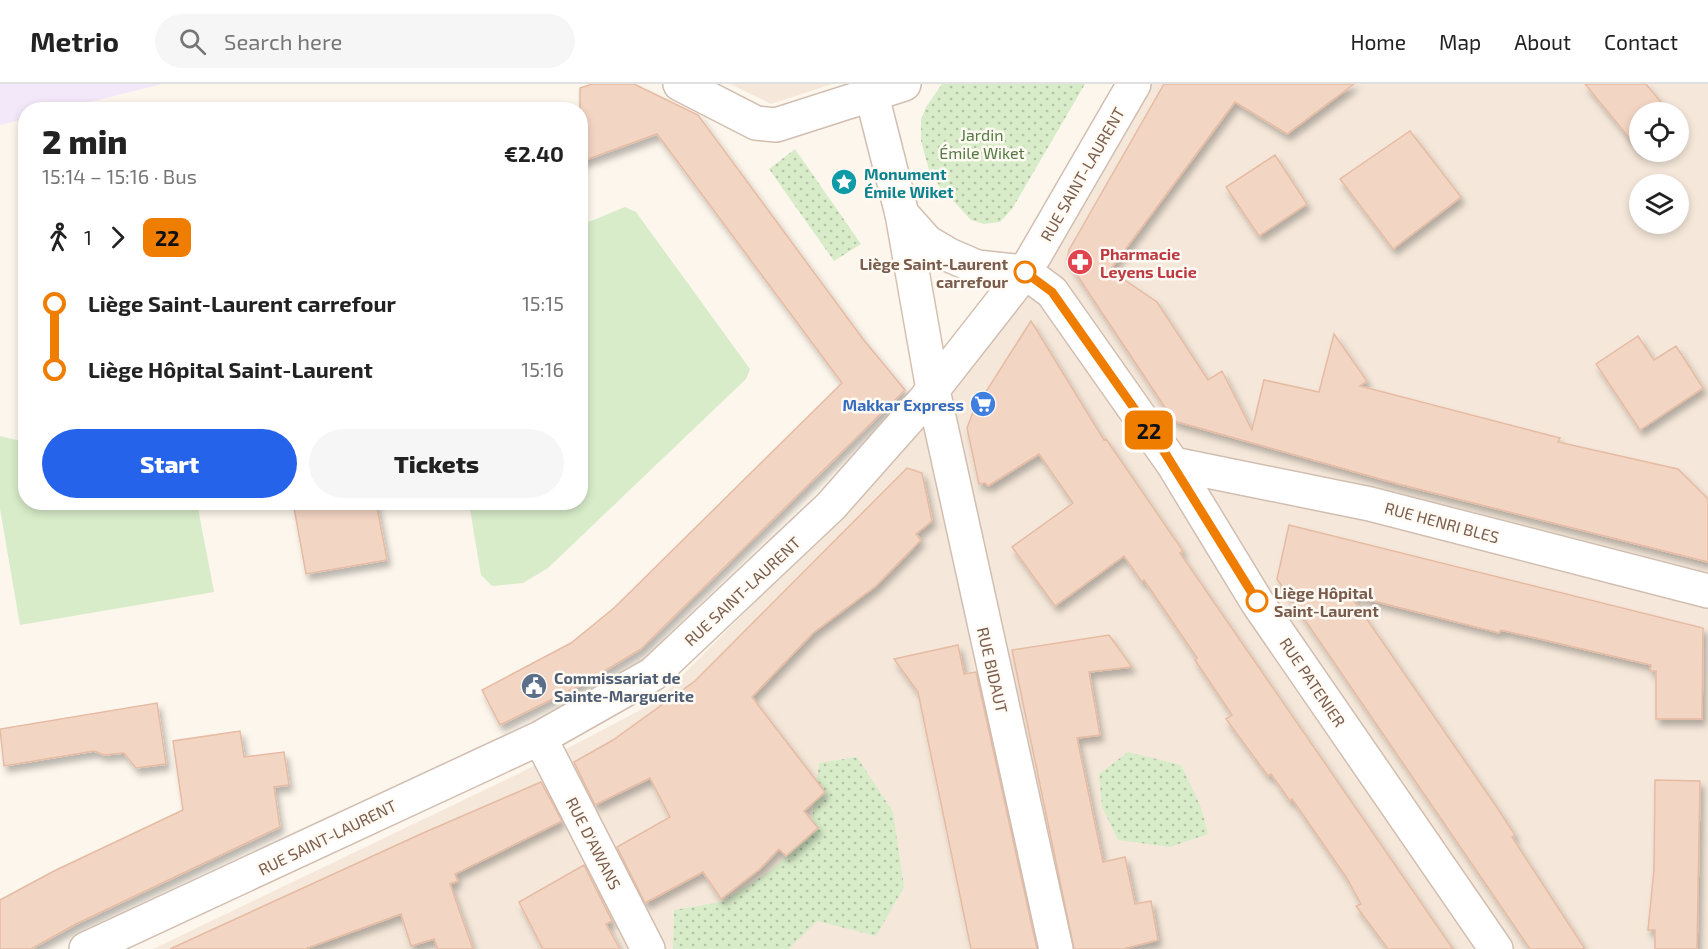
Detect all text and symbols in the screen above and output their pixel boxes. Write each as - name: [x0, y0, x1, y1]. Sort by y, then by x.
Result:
- search box: [155, 14, 575, 68]
- text: Metrio: [30, 24, 119, 58]
- icon: search: [176, 25, 209, 58]
- text: Search here: [224, 28, 342, 54]
- text: Home: [1350, 29, 1406, 54]
- text: Map: [1439, 29, 1481, 54]
- text: About: [1514, 29, 1571, 54]
- text: Contact: [1604, 29, 1678, 54]
- map controls: [1629, 102, 1689, 234]
- button: locate: [1629, 102, 1689, 162]
- street label: RUE SAINT-LAURENT: [1036, 104, 1128, 244]
- text: 2 min: [42, 121, 127, 161]
- park label: Jardin Émile Wiket: [939, 125, 1025, 162]
- text: €2.40: [504, 140, 564, 166]
- text: 15:14 – 15:16 · Bus: [42, 164, 197, 188]
- place label: Monument Émile Wiket: [864, 164, 954, 201]
- place icon: Monument Émile Wiket: [829, 167, 859, 197]
- button: layers: [1629, 174, 1689, 234]
- icon: walk: [42, 221, 75, 254]
- icon: forward: [101, 221, 134, 254]
- text: 1: [84, 225, 92, 249]
- text: 22: [155, 225, 179, 250]
- place label: Pharmacie Leyens Lucie: [1100, 244, 1197, 282]
- pharmacy icon: Pharmacie Leyens Lucie: [1065, 247, 1095, 277]
- place label: Liège Saint-Laurent carrefour: [860, 254, 1008, 291]
- marker: Liège Saint-Laurent carrefour: [1014, 261, 1036, 283]
- text: Liège Saint-Laurent carrefour: [88, 290, 396, 316]
- text: 15:15: [522, 291, 564, 315]
- text: Liège Hôpital Saint-Laurent: [88, 356, 373, 382]
- text: 15:16: [521, 357, 564, 381]
- supermarket icon: Makkar Express: [968, 389, 998, 419]
- place label: Makkar Express: [843, 395, 964, 414]
- line badge: 22: [1122, 410, 1176, 450]
- text: 22: [1137, 418, 1161, 443]
- button: Start: [42, 429, 297, 498]
- button: Tickets: [309, 429, 564, 498]
- street label: RUE HENRI BLES: [1383, 498, 1501, 546]
- street label: RUE SAINT-LAURENT: [680, 532, 804, 650]
- place label: Liège Hôpital Saint-Laurent: [1274, 583, 1379, 620]
- marker: Liège Hôpital Saint-Laurent: [1246, 590, 1268, 612]
- street label: RUE BIDAUT: [974, 625, 1012, 715]
- street label: RUE PATENIER: [1276, 634, 1350, 730]
- place label: Commissariat de Sainte-Marguerite: [554, 668, 694, 705]
- public building icon: Commissariat de Sainte-Marguerite: [519, 671, 549, 701]
- street label: RUE D'AWANS: [563, 794, 625, 892]
- street label: RUE SAINT-LAURENT: [255, 795, 399, 879]

